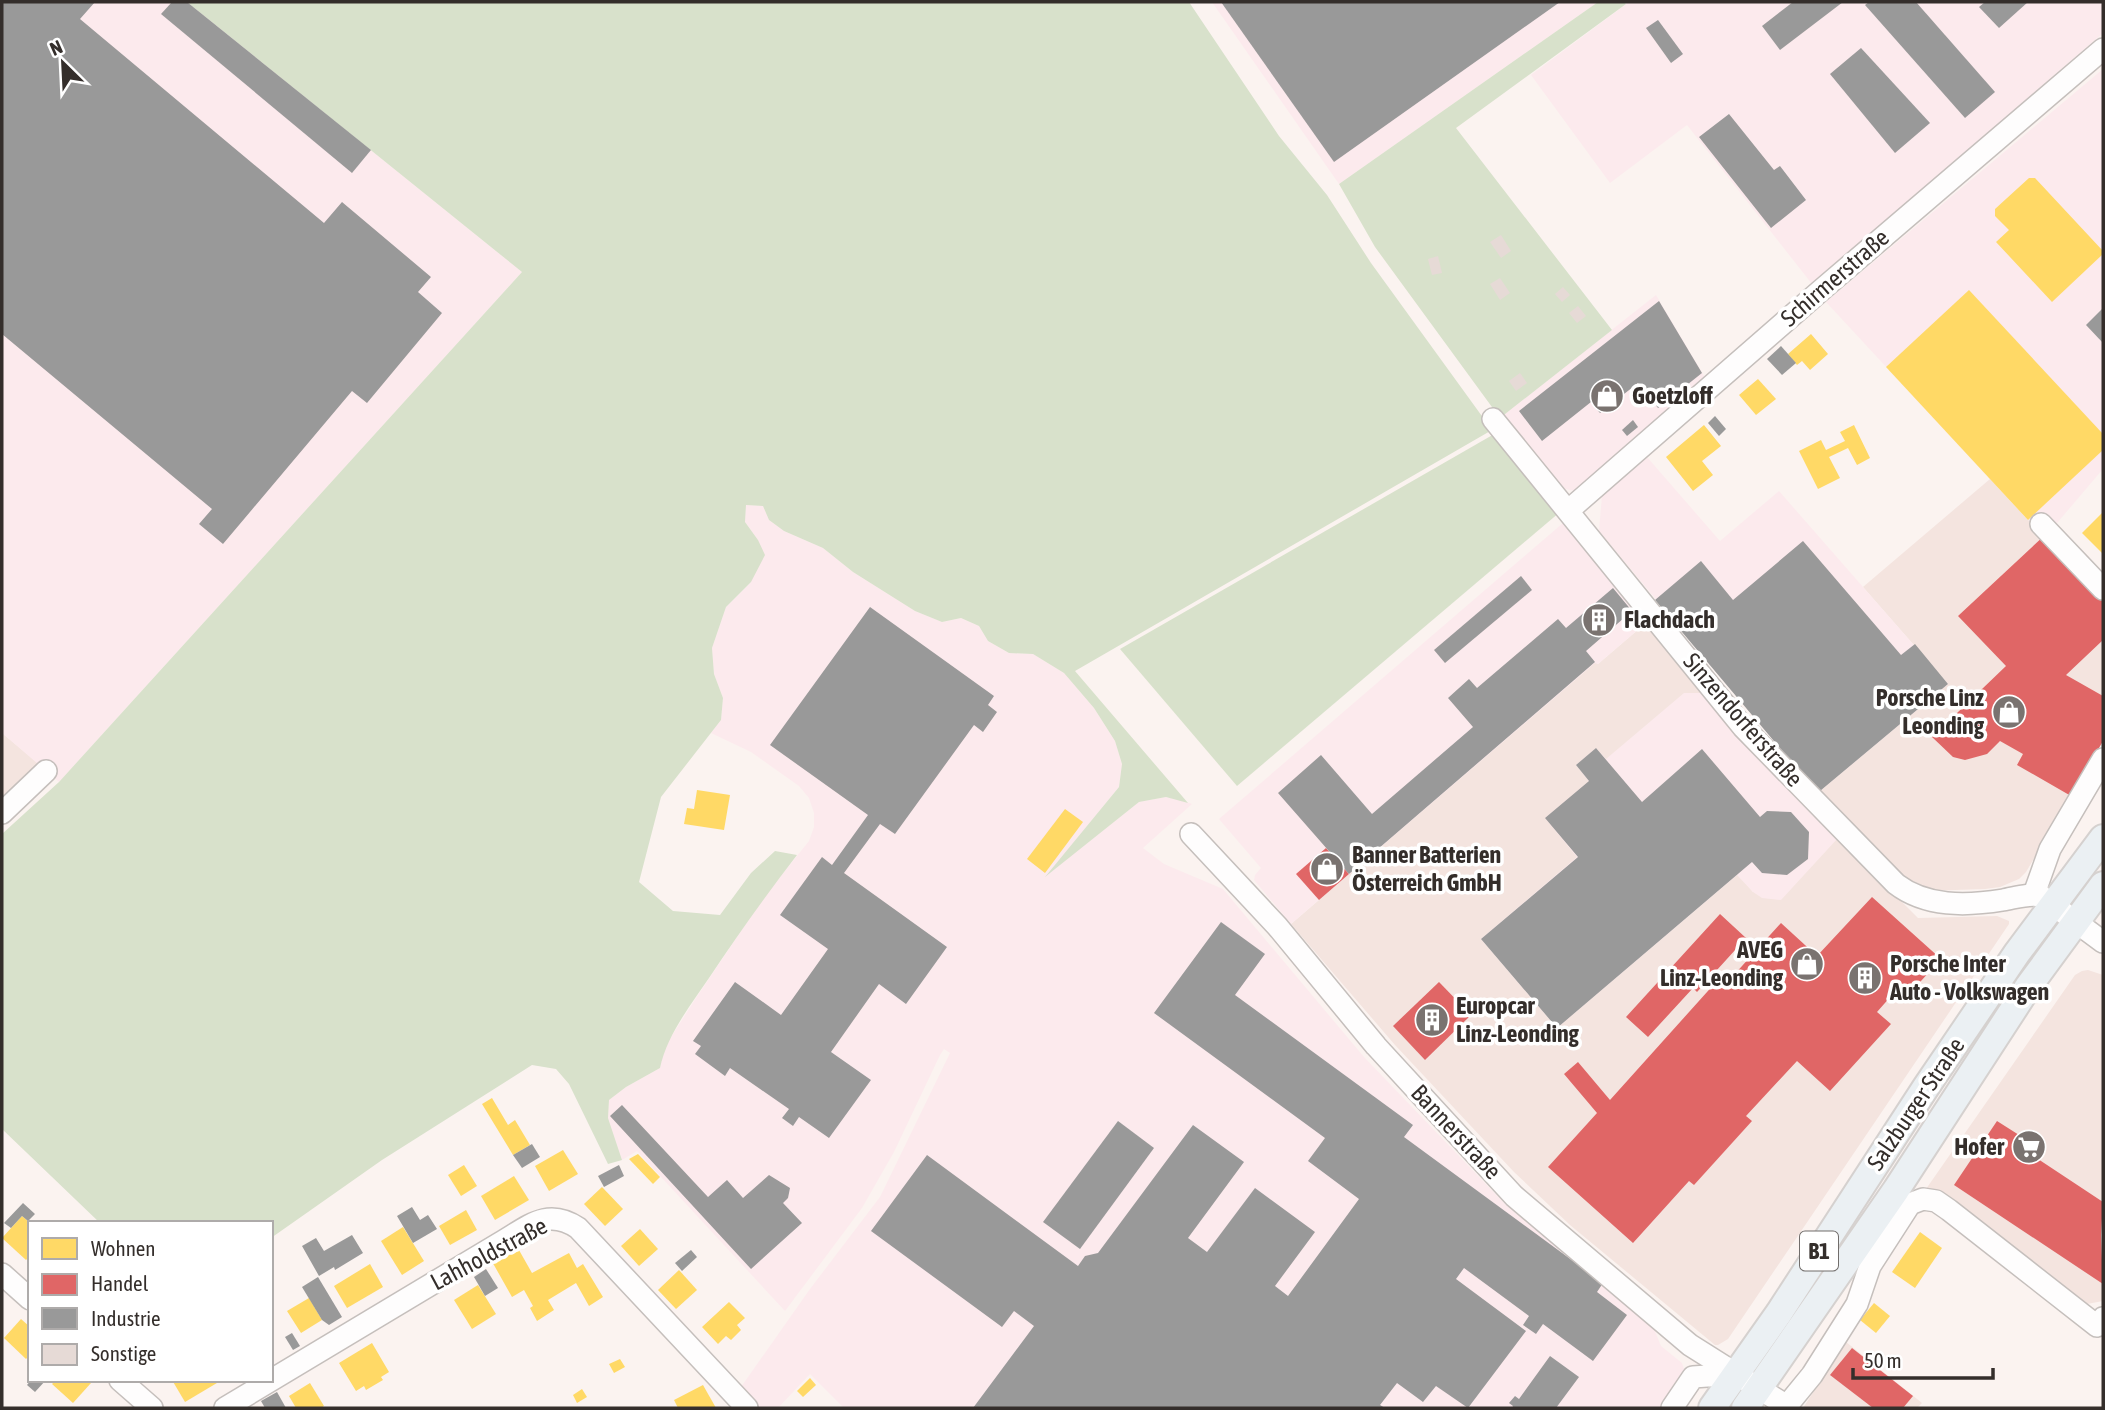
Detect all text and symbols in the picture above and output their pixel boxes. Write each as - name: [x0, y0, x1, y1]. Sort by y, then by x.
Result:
- north arrow: [28, 28, 98, 98]
- text: N: [46, 35, 66, 60]
- street label: Schirmerstraße: [1775, 224, 1894, 332]
- shop icon: Goetzloff: [1588, 377, 1626, 415]
- place label: Goetzloff: [1632, 382, 1714, 409]
- building icon: Flachdach: [1580, 601, 1618, 639]
- place label: Flachdach: [1624, 606, 1715, 633]
- street label: Sinzendorferstraße: [1678, 648, 1809, 792]
- place label: Porsche Linz Leonding: [1876, 684, 1985, 739]
- shop icon: Porsche Linz Leonding: [1990, 693, 2028, 731]
- place label: Banner Batterien Österreich GmbH: [1352, 841, 1502, 896]
- shop icon: Banner Batterien Österreich GmbH: [1308, 850, 1346, 888]
- place label: AVEG Linz-Leonding: [1660, 936, 1784, 991]
- shop icon: AVEG Linz-Leonding: [1788, 945, 1826, 983]
- place label: Porsche Inter Auto - Volkswagen: [1889, 950, 2049, 1005]
- building icon: Porsche Inter Auto - Volkswagen: [1846, 959, 1884, 997]
- place label: Europcar Linz-Leonding: [1456, 992, 1580, 1047]
- building icon: Europcar Linz-Leonding: [1413, 1001, 1451, 1039]
- street label: Salzburger Straße: [1861, 1032, 1970, 1175]
- street label: Bannerstraße: [1406, 1079, 1507, 1184]
- supermarket icon: Hofer: [2010, 1128, 2048, 1166]
- place label: Hofer: [1954, 1133, 2005, 1160]
- street label: Lahholdstraße: [426, 1212, 552, 1295]
- legend: [28, 1221, 273, 1382]
- road number: B1: [1800, 1232, 1838, 1270]
- text: Wohnen: [91, 1236, 156, 1260]
- text: Handel: [91, 1271, 149, 1295]
- text: Industrie: [91, 1306, 161, 1330]
- scale bar: [1853, 1336, 1993, 1380]
- text: Sonstige: [91, 1341, 156, 1365]
- text: 50 m: [1864, 1348, 1902, 1372]

